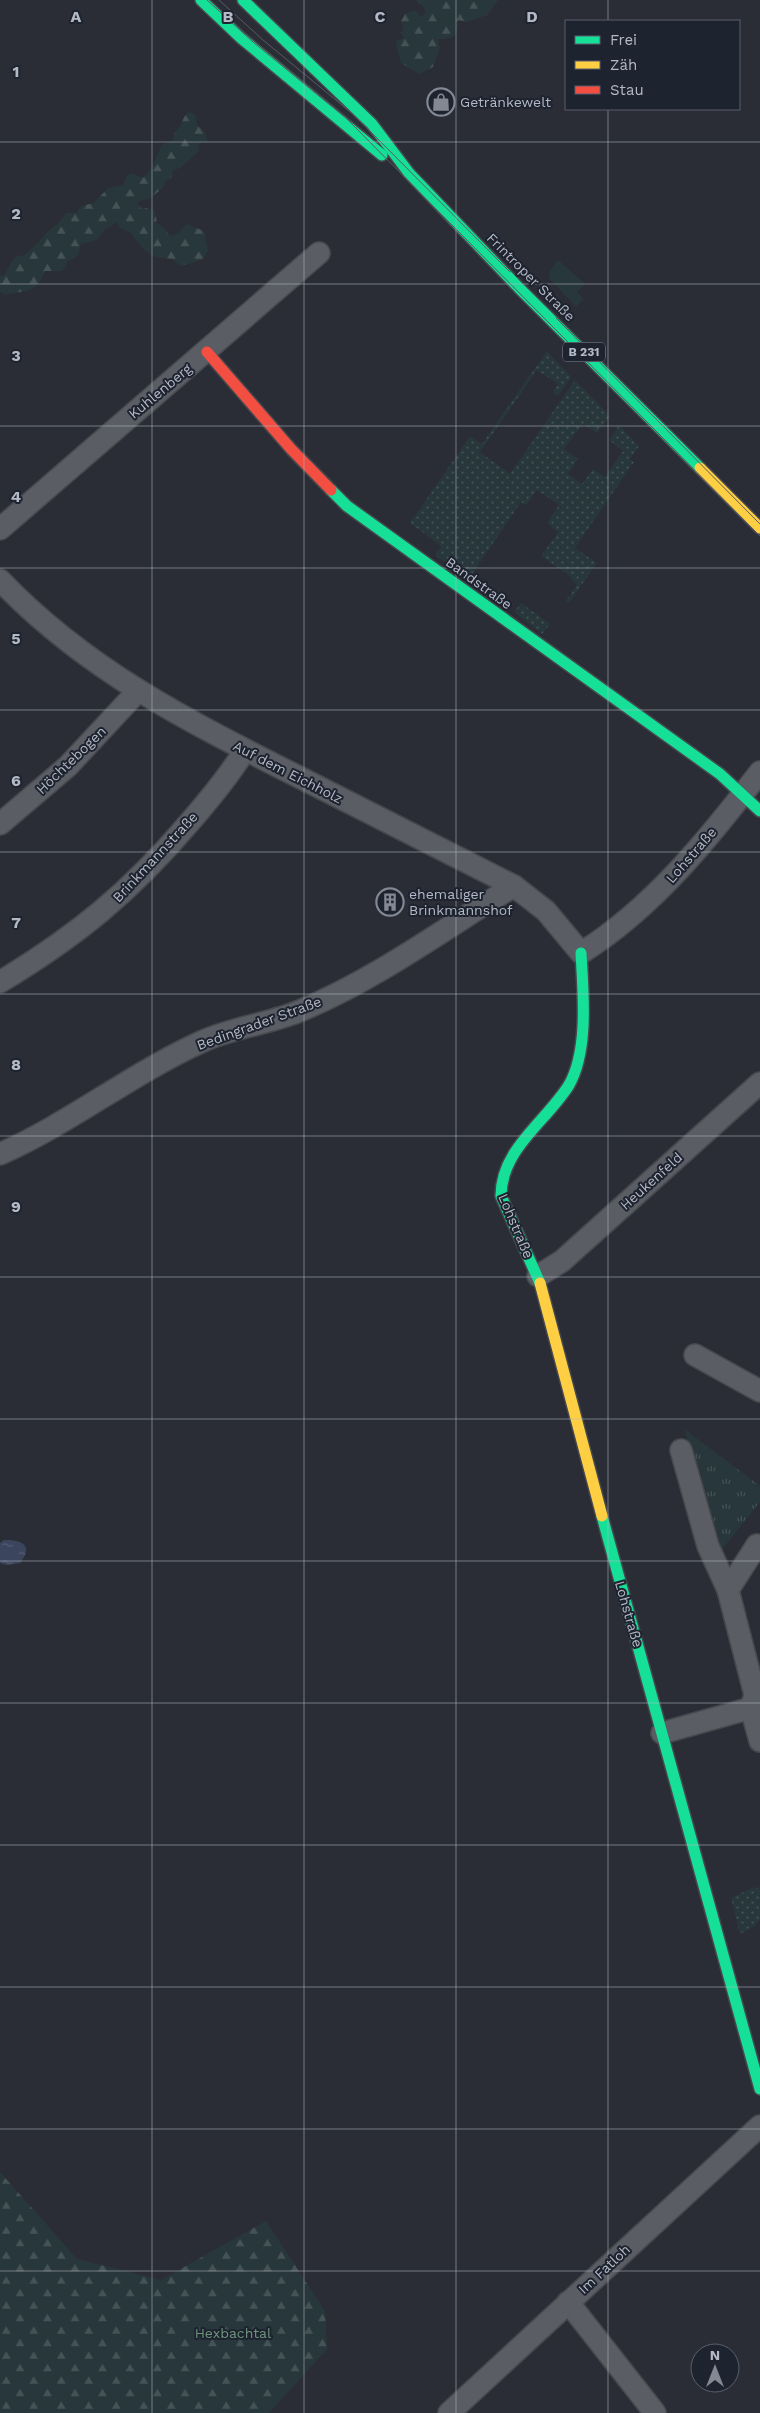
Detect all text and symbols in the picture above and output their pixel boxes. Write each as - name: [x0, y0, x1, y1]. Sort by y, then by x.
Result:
- text: A: [71, 7, 82, 26]
- text: B: [223, 7, 234, 26]
- text: C: [375, 7, 386, 26]
- text: D: [526, 7, 538, 26]
- legend: [565, 20, 740, 110]
- text: Frei: [610, 31, 637, 49]
- text: Zäh: [610, 56, 637, 74]
- text: 1: [13, 62, 19, 81]
- text: Stau: [610, 81, 644, 99]
- shop icon: Getränkewelt: [426, 87, 456, 117]
- place label: Getränkewelt: [460, 94, 551, 110]
- text: 2: [11, 204, 21, 223]
- street label: Frintroper Straße: [484, 230, 578, 324]
- road number: B 231: [563, 342, 605, 362]
- text: 3: [11, 346, 21, 365]
- street label: Kuhlenberg: [125, 360, 195, 422]
- text: 4: [11, 487, 21, 506]
- street label: Bandstraße: [443, 554, 515, 612]
- text: 5: [11, 629, 21, 648]
- street label: Höchtebogen: [33, 723, 109, 797]
- street label: Auf dem Eichholz: [231, 738, 345, 806]
- text: 6: [11, 771, 21, 790]
- street label: Brinkmannstraße: [109, 809, 201, 905]
- street label: Lohstraße: [662, 824, 720, 886]
- place label: ehemaliger Brinkmannshof: [409, 886, 513, 918]
- building icon: ehemaliger Brinkmannshof: [375, 887, 405, 917]
- text: 7: [11, 913, 21, 932]
- street label: Bedingrader Straße: [195, 993, 323, 1053]
- text: 8: [11, 1055, 21, 1074]
- street label: Heukenfeld: [617, 1149, 685, 1213]
- street label: Lohstraße: [495, 1191, 537, 1261]
- text: 9: [11, 1197, 21, 1216]
- street label: Lohstraße: [612, 1579, 646, 1649]
- street label: Im Fatloh: [575, 2241, 633, 2297]
- park label: Hexbachtal: [195, 2325, 272, 2341]
- north arrow: [690, 2343, 740, 2393]
- text: N: [710, 2347, 720, 2363]

